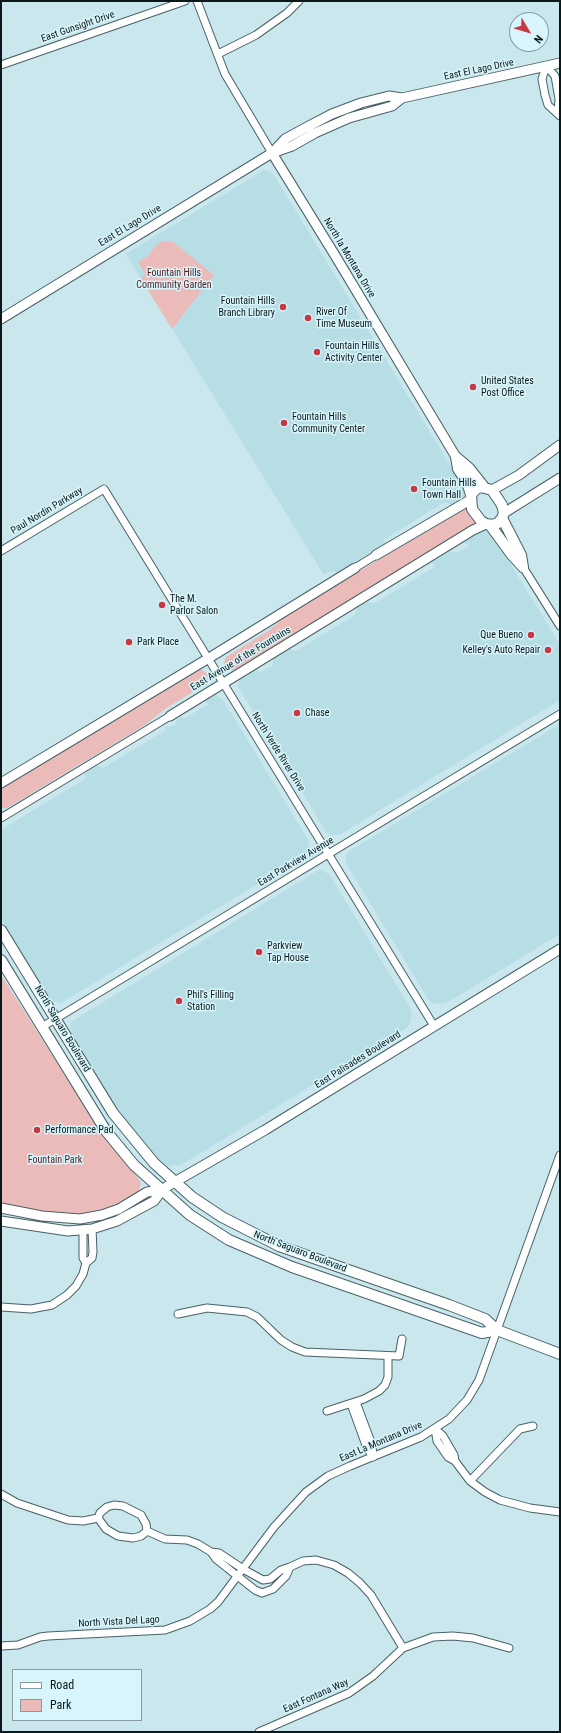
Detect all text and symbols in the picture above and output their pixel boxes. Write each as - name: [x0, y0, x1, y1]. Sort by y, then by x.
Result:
- street label: East Gunsight Drive: [40, 9, 116, 45]
- north arrow: [509, 12, 549, 52]
- text: N: [531, 32, 545, 46]
- street label: East El Lago Drive: [443, 57, 515, 83]
- street label: East El Lago Drive: [97, 203, 163, 249]
- street label: North la Montana Drive: [320, 216, 378, 300]
- park label: Fountain Hills Community Garden: [136, 267, 212, 290]
- place label: Fountain Hills Branch Library: [218, 295, 275, 318]
- marker: Fountain Hills Branch Library: [278, 302, 288, 312]
- place label: River Of Time Museum: [316, 306, 372, 330]
- marker: River Of Time Museum: [303, 313, 313, 323]
- place label: Fountain Hills Activity Center: [325, 340, 383, 364]
- marker: Fountain Hills Activity Center: [312, 347, 322, 357]
- place label: United States Post Office: [481, 375, 534, 398]
- marker: United States Post Office: [468, 382, 478, 392]
- place label: Fountain Hills Community Center: [292, 411, 365, 434]
- marker: Fountain Hills Community Center: [279, 418, 289, 428]
- place label: Fountain Hills Town Hall: [422, 477, 476, 500]
- marker: Fountain Hills Town Hall: [409, 484, 419, 494]
- street label: Paul Nordin Parkway: [9, 485, 85, 537]
- place label: The M. Parlor Salon: [170, 593, 218, 616]
- marker: The M. Parlor Salon: [157, 600, 167, 610]
- street label: East Avenue of the Fountains: [189, 624, 293, 694]
- place label: Que Bueno: [480, 629, 523, 641]
- marker: Que Bueno: [526, 630, 536, 640]
- place label: Park Place: [137, 636, 179, 648]
- marker: Park Place: [124, 637, 134, 647]
- place label: Kelley's Auto Repair: [463, 644, 540, 656]
- marker: Kelley's Auto Repair: [543, 645, 553, 655]
- place label: Chase: [305, 707, 330, 719]
- marker: Chase: [292, 708, 302, 718]
- street label: North Verde River Drive: [249, 710, 307, 794]
- street label: East Parkview Avenue: [256, 835, 336, 889]
- place label: Parkview Tap House: [267, 940, 309, 964]
- marker: Parkview Tap House: [254, 947, 264, 957]
- street label: North Saguaro Boulevard: [31, 984, 93, 1074]
- place label: Phil's Filling Station: [187, 989, 234, 1012]
- marker: Phil's Filling Station: [174, 996, 184, 1006]
- street label: East Palisades Boulevard: [313, 1029, 403, 1091]
- place label: Performance Pad: [45, 1124, 114, 1136]
- marker: Performance Pad: [32, 1125, 42, 1135]
- park label: Fountain Park: [28, 1154, 82, 1166]
- street label: North Saguaro Boulevard: [252, 1229, 348, 1275]
- street label: East La Montana Drive: [338, 1419, 424, 1465]
- street label: North Vista Del Lago: [78, 1614, 160, 1630]
- legend: [12, 1669, 142, 1721]
- street label: East Fontana Way: [282, 1676, 350, 1716]
- text: Road: [50, 1678, 74, 1692]
- text: Park: [50, 1698, 71, 1712]

